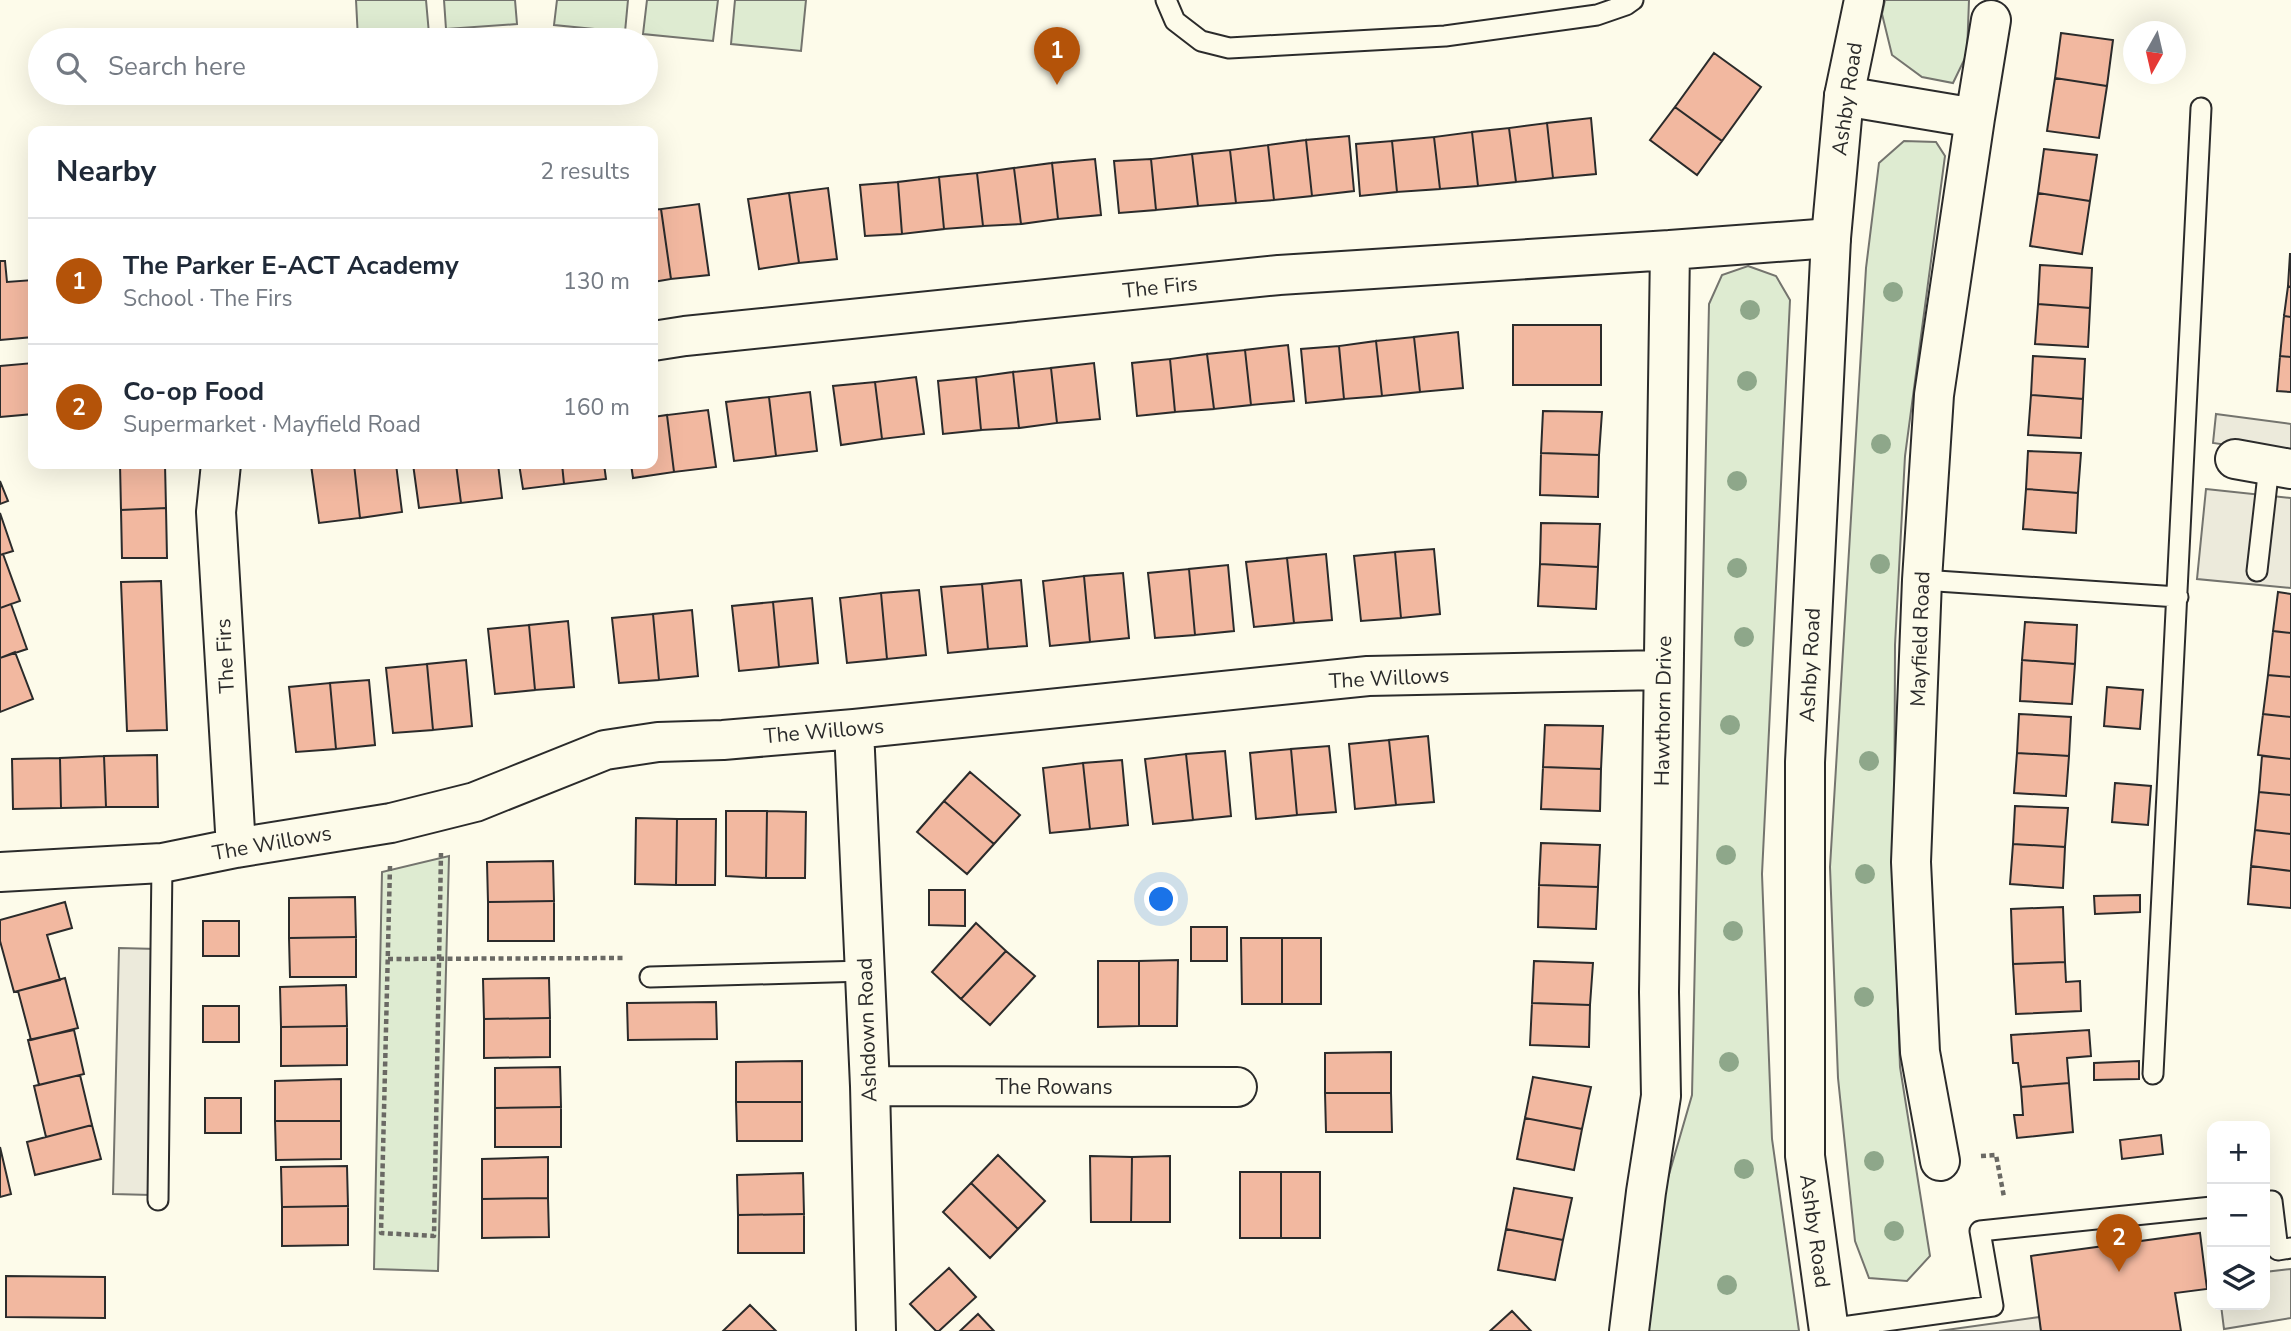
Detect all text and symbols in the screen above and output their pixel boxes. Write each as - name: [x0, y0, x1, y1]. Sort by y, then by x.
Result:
- north arrow: [2123, 21, 2186, 84]
- pin: 1: [1034, 27, 1080, 85]
- search box: [28, 28, 658, 105]
- street label: Ashby Road: [1825, 40, 1869, 158]
- icon: search: [52, 48, 90, 86]
- text: Search here: [108, 49, 246, 84]
- text: Nearby: [56, 151, 156, 192]
- text: 2 results: [540, 156, 630, 187]
- text: The Parker E-ACT Academy: [123, 248, 459, 283]
- text: 1: [72, 266, 86, 297]
- text: 130 m: [563, 266, 630, 297]
- street label: The Firs: [1121, 269, 1199, 305]
- text: School · The Firs: [123, 283, 293, 314]
- text: Co-op Food: [123, 374, 264, 409]
- text: 2: [72, 392, 86, 423]
- text: 160 m: [563, 392, 630, 423]
- text: Supermarket · Mayfield Road: [123, 409, 421, 440]
- street label: Mayfield Road: [1904, 571, 1936, 707]
- street label: Ashby Road: [1793, 607, 1827, 723]
- street label: The Firs: [209, 618, 241, 694]
- street label: Hawthorn Drive: [1648, 636, 1678, 786]
- street label: The Willows: [1328, 661, 1450, 695]
- street label: The Willows: [763, 712, 885, 750]
- street label: The Willows: [210, 819, 334, 867]
- your location: [1144, 882, 1178, 916]
- street label: Ashdown Road: [850, 957, 884, 1103]
- street label: The Rowans: [995, 1073, 1113, 1101]
- map controls: [2207, 1121, 2270, 1310]
- button: +: [2207, 1121, 2270, 1184]
- street label: Ashby Road: [1793, 1172, 1837, 1290]
- button: −: [2207, 1184, 2270, 1247]
- pin: 2: [2096, 1214, 2142, 1272]
- button: layers: [2207, 1247, 2270, 1310]

